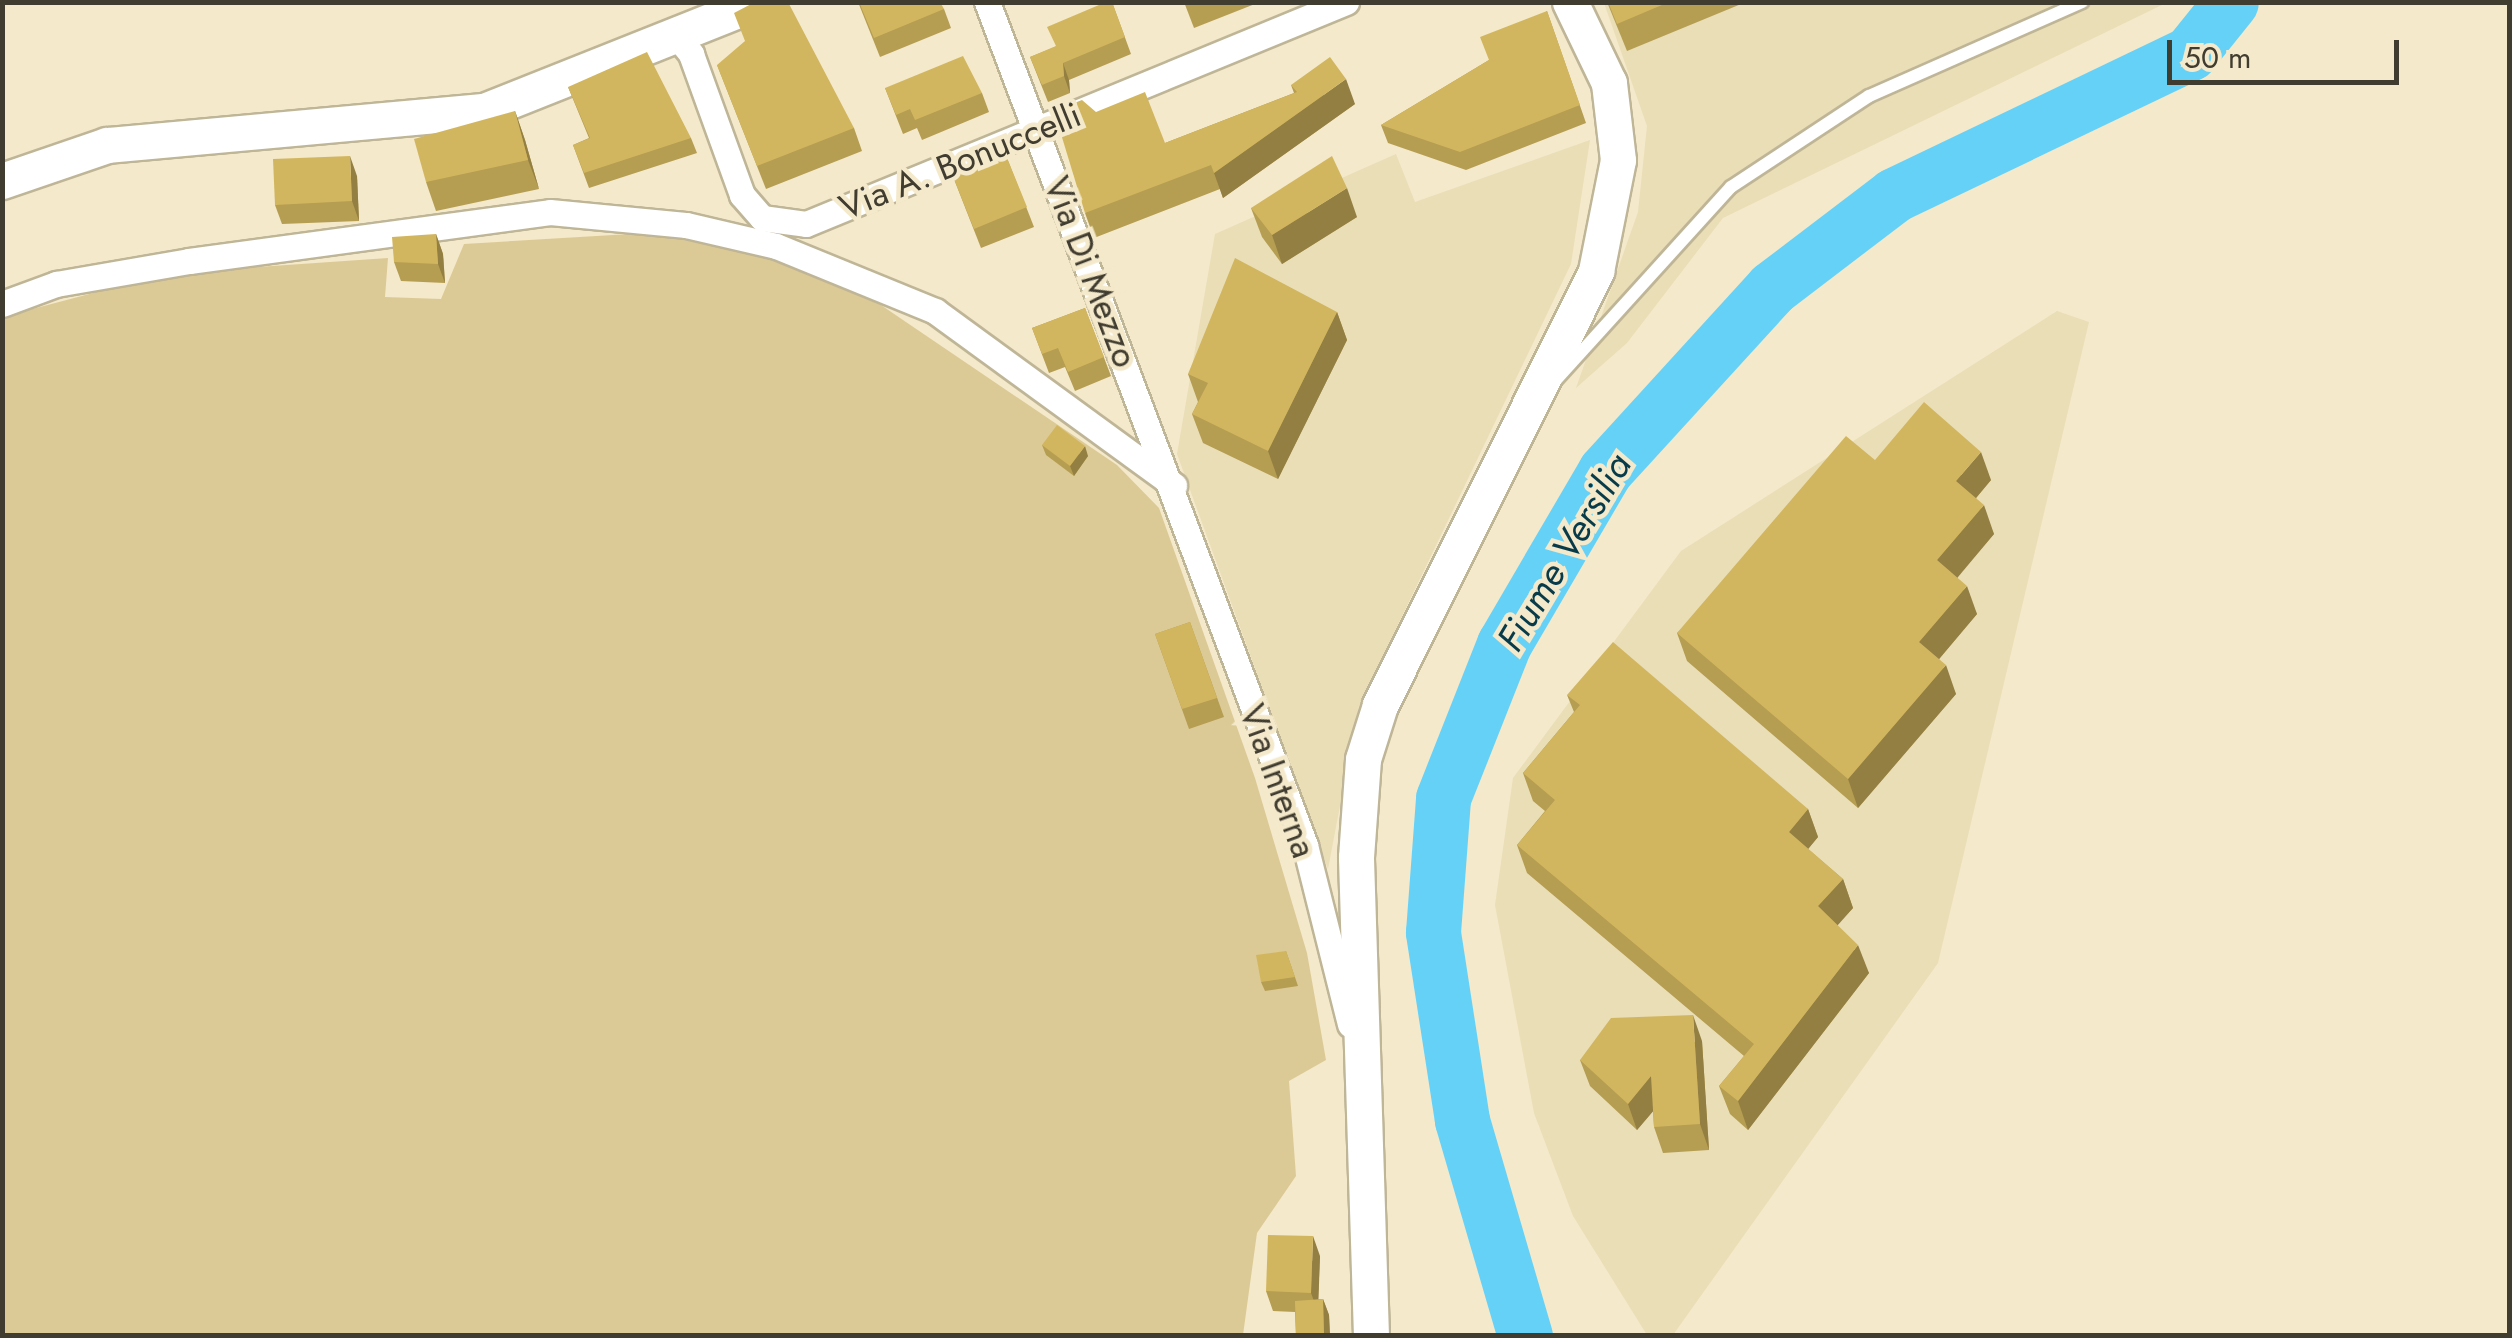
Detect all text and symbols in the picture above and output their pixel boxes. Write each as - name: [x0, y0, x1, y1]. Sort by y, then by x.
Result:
- scale bar: [2172, 20, 2404, 82]
- text: 50 m: [2184, 36, 2251, 79]
- street label: Via A. Bonuccelli: [833, 93, 1087, 229]
- street label: Via Di Mezzo: [1035, 171, 1147, 373]
- water label: Fiume Versilia: [1487, 445, 1641, 659]
- street label: Via Interna: [1231, 699, 1325, 863]

